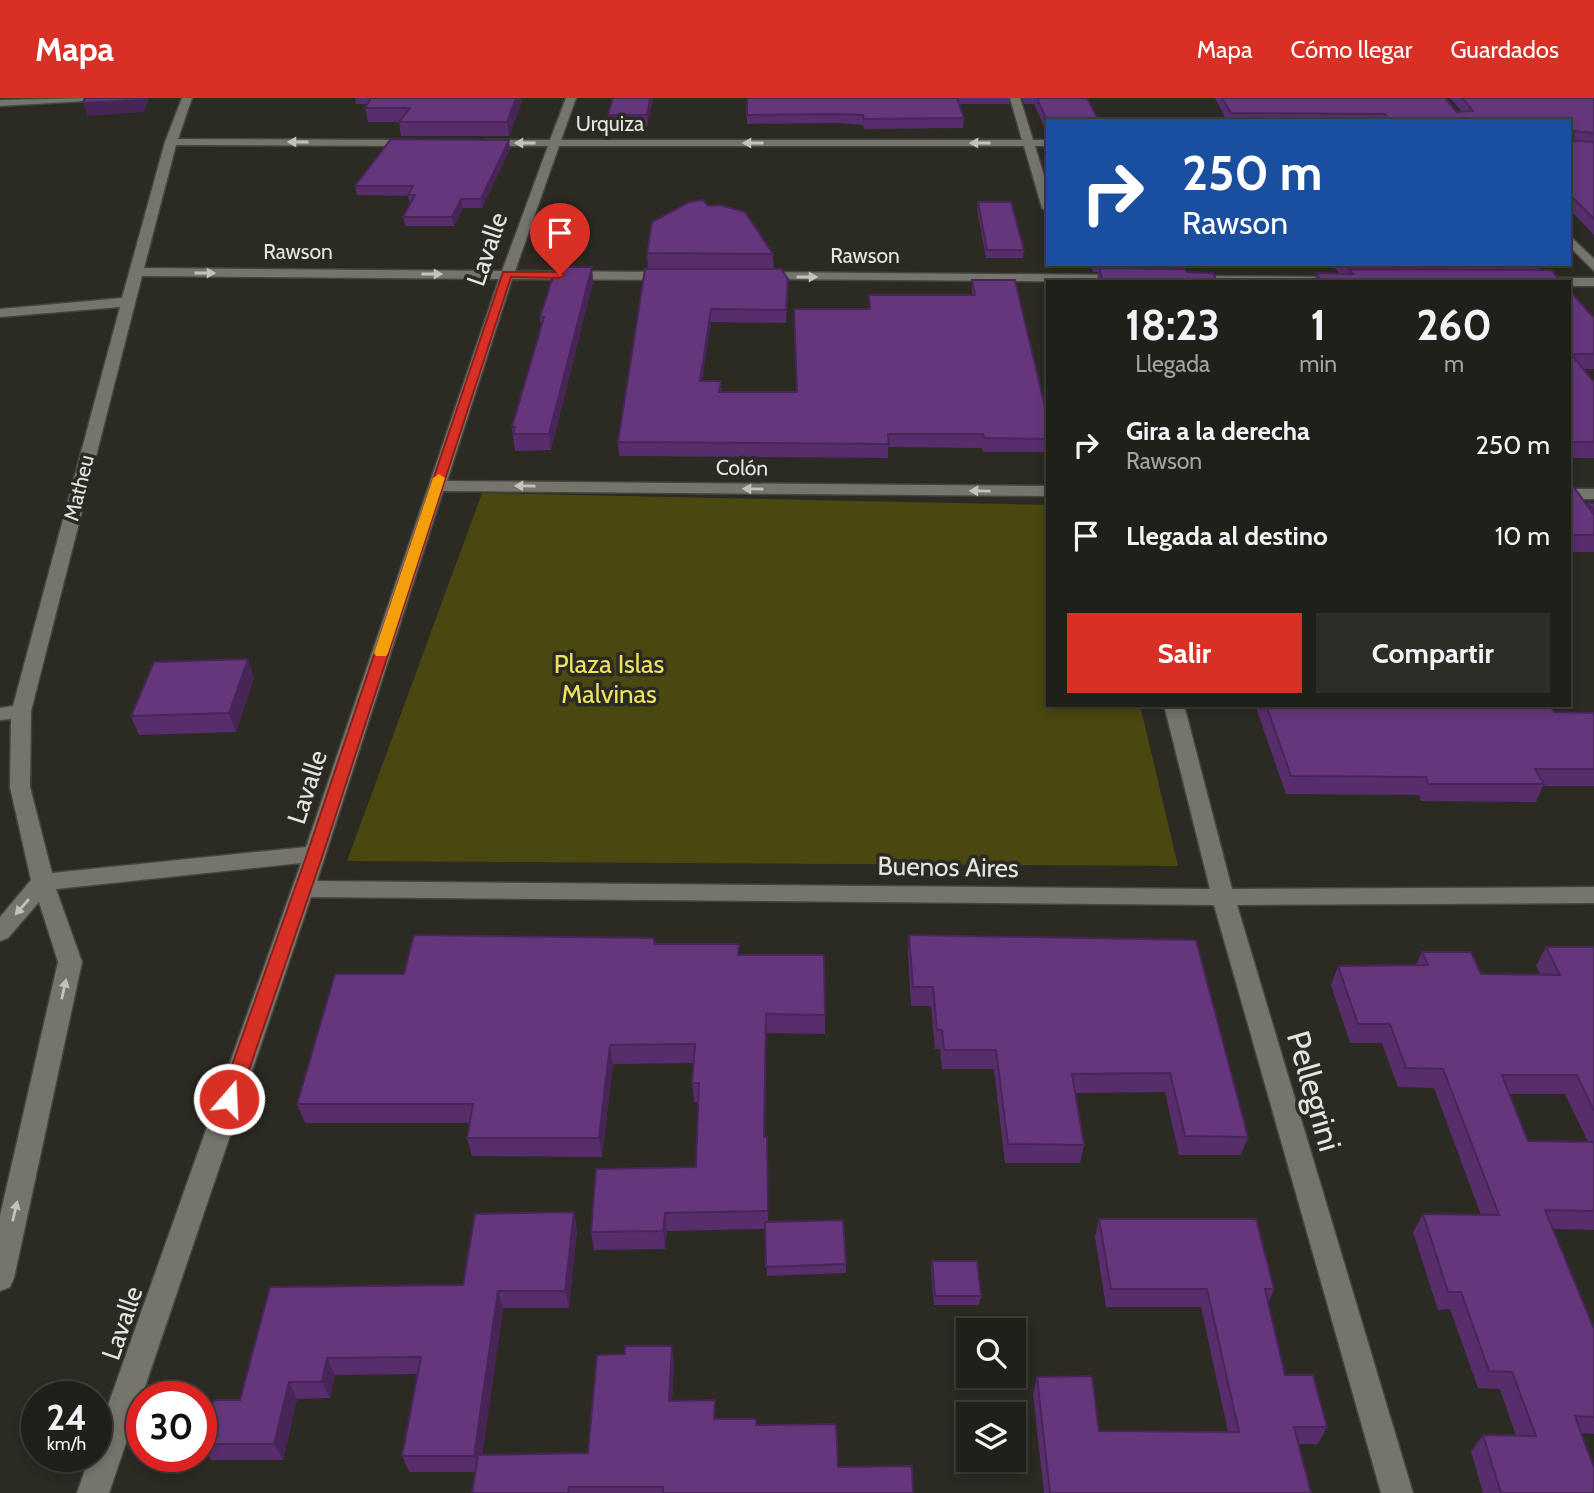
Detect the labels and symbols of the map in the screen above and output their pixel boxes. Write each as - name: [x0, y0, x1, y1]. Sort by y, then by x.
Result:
- street label: Urquiza: [576, 111, 644, 136]
- one-way arrow: [286, 136, 308, 148]
- one-way arrow: [514, 137, 536, 149]
- one-way arrow: [741, 137, 763, 149]
- one-way arrow: [969, 137, 991, 149]
- pin: [530, 203, 590, 275]
- street label: Lavalle: [460, 208, 514, 290]
- street label: Rawson: [263, 239, 333, 264]
- street label: Rawson: [830, 243, 900, 268]
- one-way arrow: [194, 267, 216, 279]
- one-way arrow: [421, 268, 443, 280]
- one-way arrow: [796, 271, 818, 283]
- street label: Matheu: [58, 452, 99, 523]
- street label: Colón: [716, 455, 768, 480]
- one-way arrow: [514, 481, 536, 492]
- one-way arrow: [741, 483, 763, 494]
- one-way arrow: [969, 485, 991, 497]
- park label: Plaza Islas Malvinas: [554, 648, 664, 710]
- street label: Lavalle: [280, 746, 334, 828]
- street label: Buenos Aires: [877, 850, 1019, 884]
- one-way arrow: [15, 899, 30, 916]
- one-way arrow: [59, 978, 70, 1000]
- street label: Pellegrini: [1279, 1026, 1350, 1155]
- position arrow: [192, 1062, 266, 1136]
- one-way arrow: [9, 1200, 20, 1222]
- street label: Lavalle: [95, 1282, 149, 1364]
- speed limit sign: 30: [126, 1381, 217, 1472]

